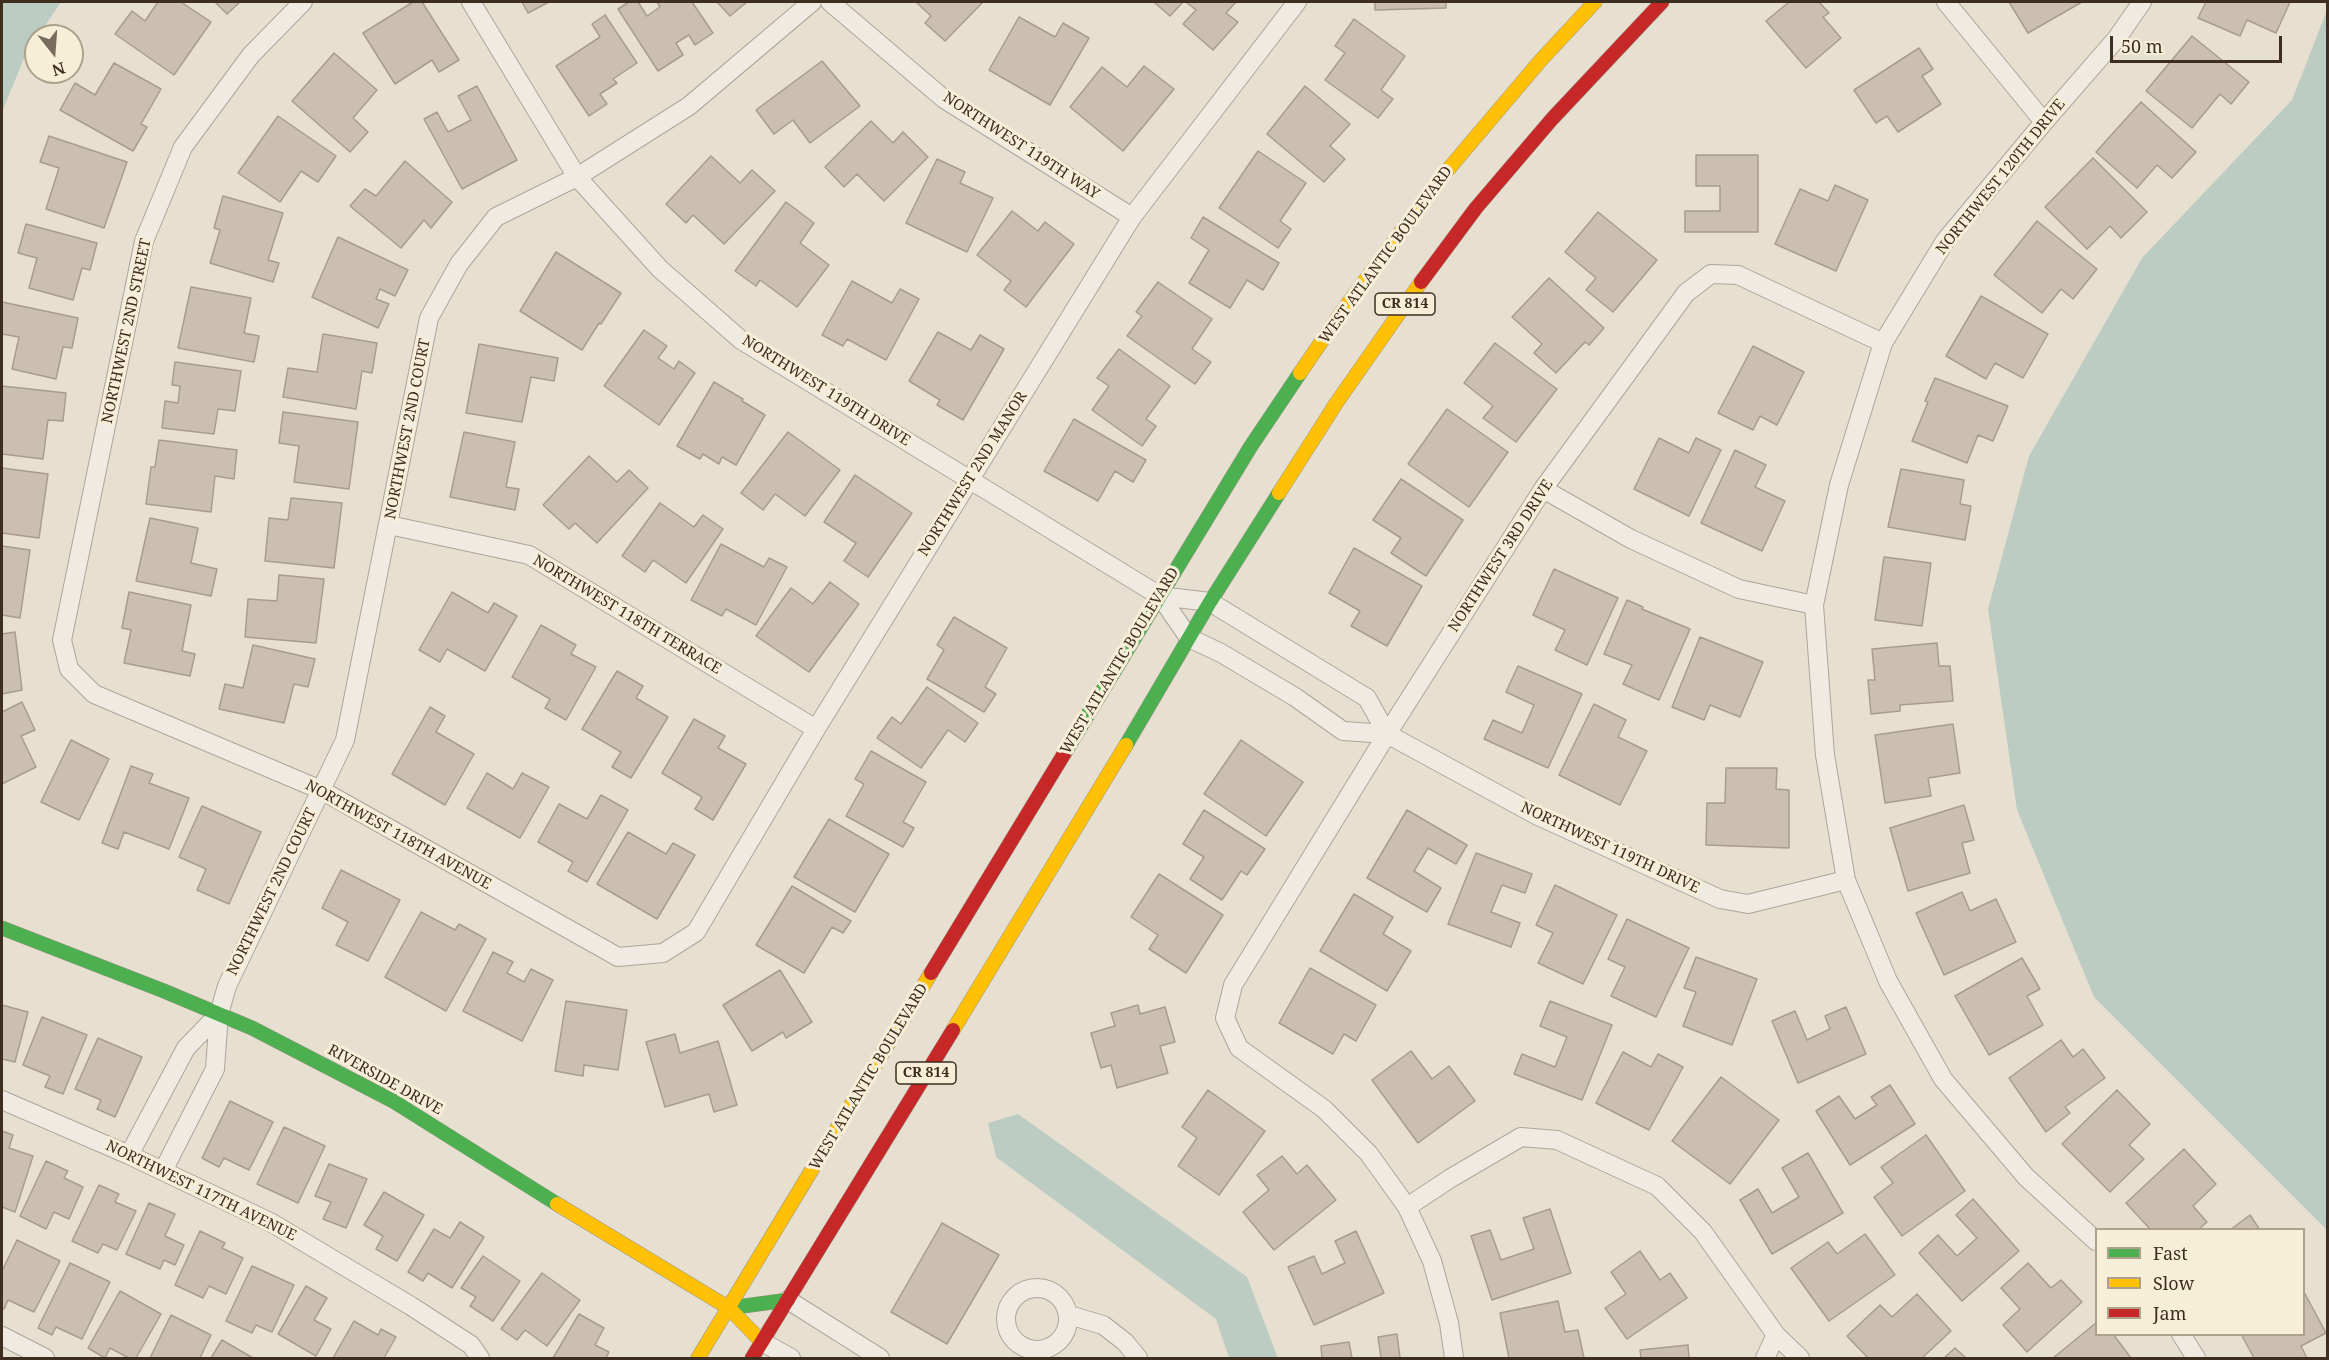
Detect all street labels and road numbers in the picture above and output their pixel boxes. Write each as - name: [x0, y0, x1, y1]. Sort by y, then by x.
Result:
- street label: NORTHWEST 119TH WAY: [939, 89, 1103, 203]
- street label: NORTHWEST 120TH DRIVE: [1933, 96, 2069, 258]
- street label: WEST ATLANTIC BOULEVARD: [1316, 163, 1456, 347]
- street label: NORTHWEST 2ND STREET: [99, 237, 155, 425]
- road number: CR 814: [1375, 293, 1435, 315]
- street label: NORTHWEST 119TH DRIVE: [739, 332, 913, 450]
- street label: NORTHWEST 2ND COURT: [382, 337, 434, 521]
- street label: NORTHWEST 2ND MANOR: [915, 388, 1031, 560]
- street label: NORTHWEST 3RD DRIVE: [1445, 476, 1557, 636]
- street label: NORTHWEST 118TH TERRACE: [530, 552, 724, 678]
- street label: WEST ATLANTIC BOULEVARD: [1057, 564, 1183, 758]
- street label: NORTHWEST 118TH AVENUE: [302, 776, 494, 894]
- street label: NORTHWEST 119TH DRIVE: [1518, 799, 1702, 897]
- street label: NORTHWEST 2ND COURT: [224, 806, 320, 978]
- street label: WEST ATLANTIC BOULEVARD: [806, 980, 932, 1174]
- street label: RIVERSIDE DRIVE: [325, 1041, 445, 1119]
- road number: CR 814: [896, 1062, 956, 1084]
- street label: NORTHWEST 117TH AVENUE: [103, 1137, 299, 1245]

